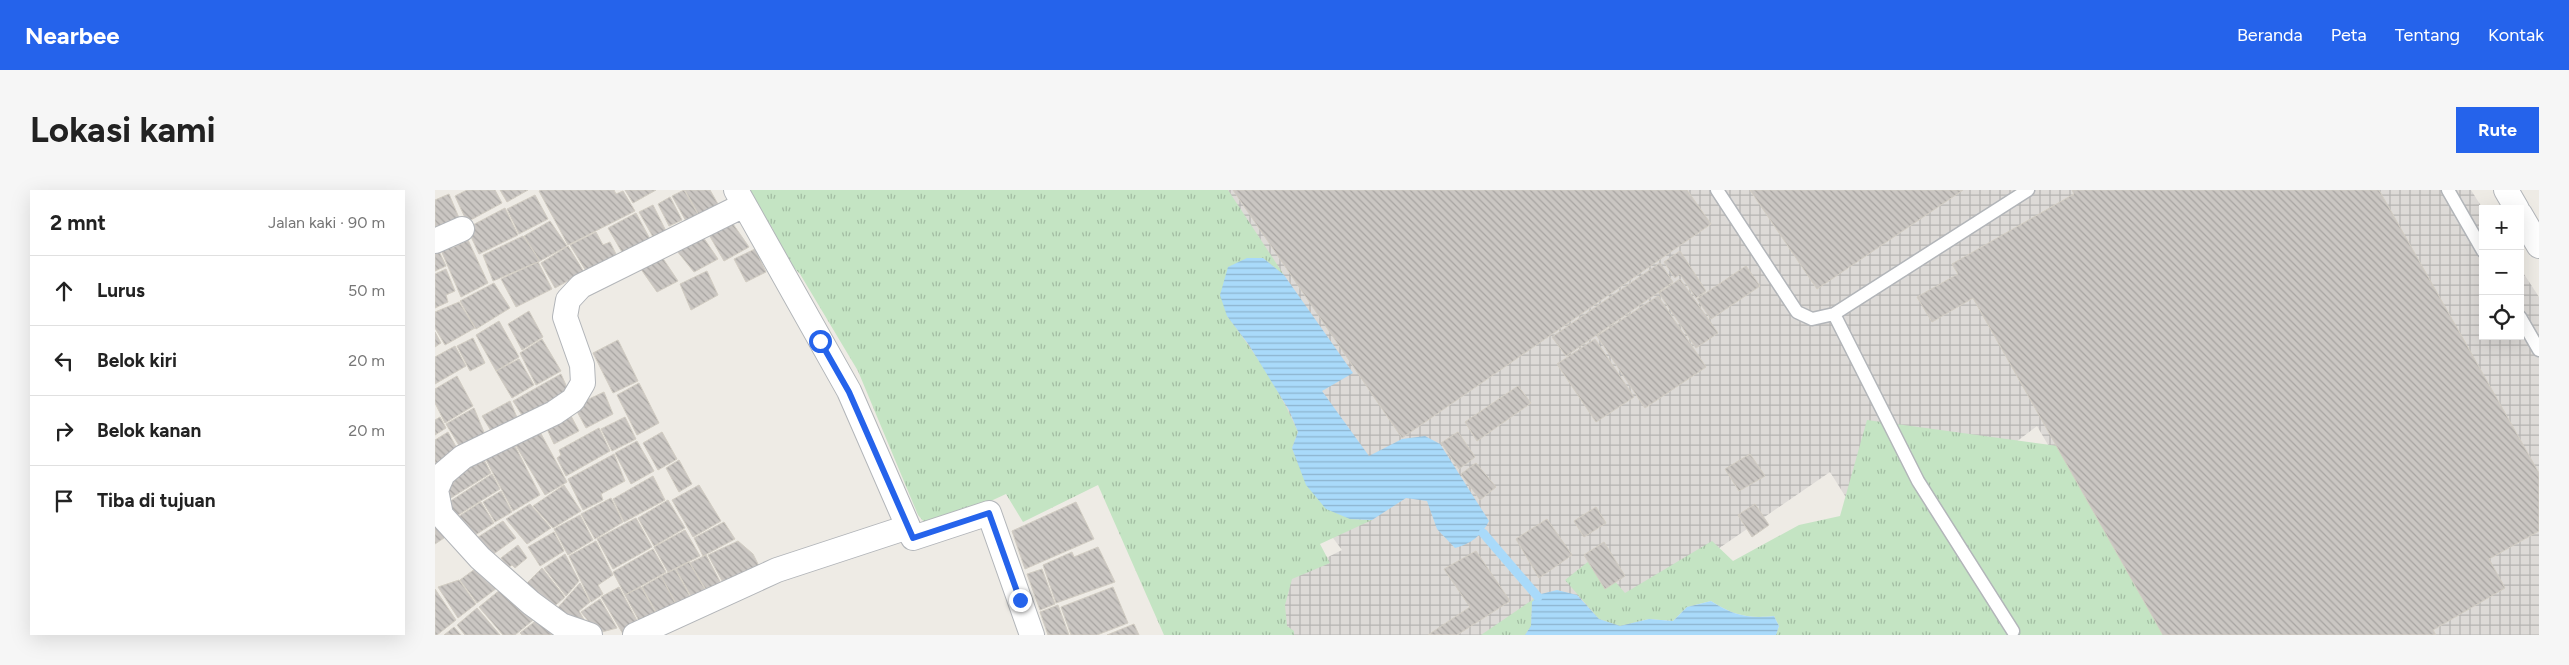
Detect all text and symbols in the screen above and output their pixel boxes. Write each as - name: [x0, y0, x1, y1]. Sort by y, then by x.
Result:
- text: Nearbee: [25, 21, 120, 50]
- text: Beranda: [2237, 24, 2303, 46]
- text: Peta: [2331, 24, 2367, 46]
- text: Tentang: [2395, 24, 2460, 46]
- text: Kontak: [2488, 24, 2544, 46]
- button: Rute: [2456, 107, 2539, 153]
- text: Lokasi kami: [30, 109, 216, 151]
- map controls: [2479, 205, 2524, 340]
- button: +: [2479, 205, 2524, 250]
- text: 2 mnt: [50, 210, 106, 235]
- text: Jalan kaki · 90 m: [268, 213, 385, 232]
- button: −: [2479, 250, 2524, 295]
- icon: ahead: [50, 277, 78, 305]
- text: Lurus: [97, 279, 145, 302]
- text: 50 m: [348, 281, 385, 300]
- button: locate: [2479, 295, 2524, 340]
- route start: [809, 330, 832, 353]
- icon: left: [50, 347, 78, 375]
- text: Belok kiri: [97, 349, 177, 372]
- text: 20 m: [348, 351, 385, 370]
- icon: right: [50, 417, 78, 445]
- text: Belok kanan: [97, 419, 201, 442]
- text: 20 m: [348, 421, 385, 440]
- icon: arrive: [50, 487, 78, 515]
- text: Tiba di tujuan: [97, 489, 216, 512]
- route end: [1009, 589, 1032, 612]

